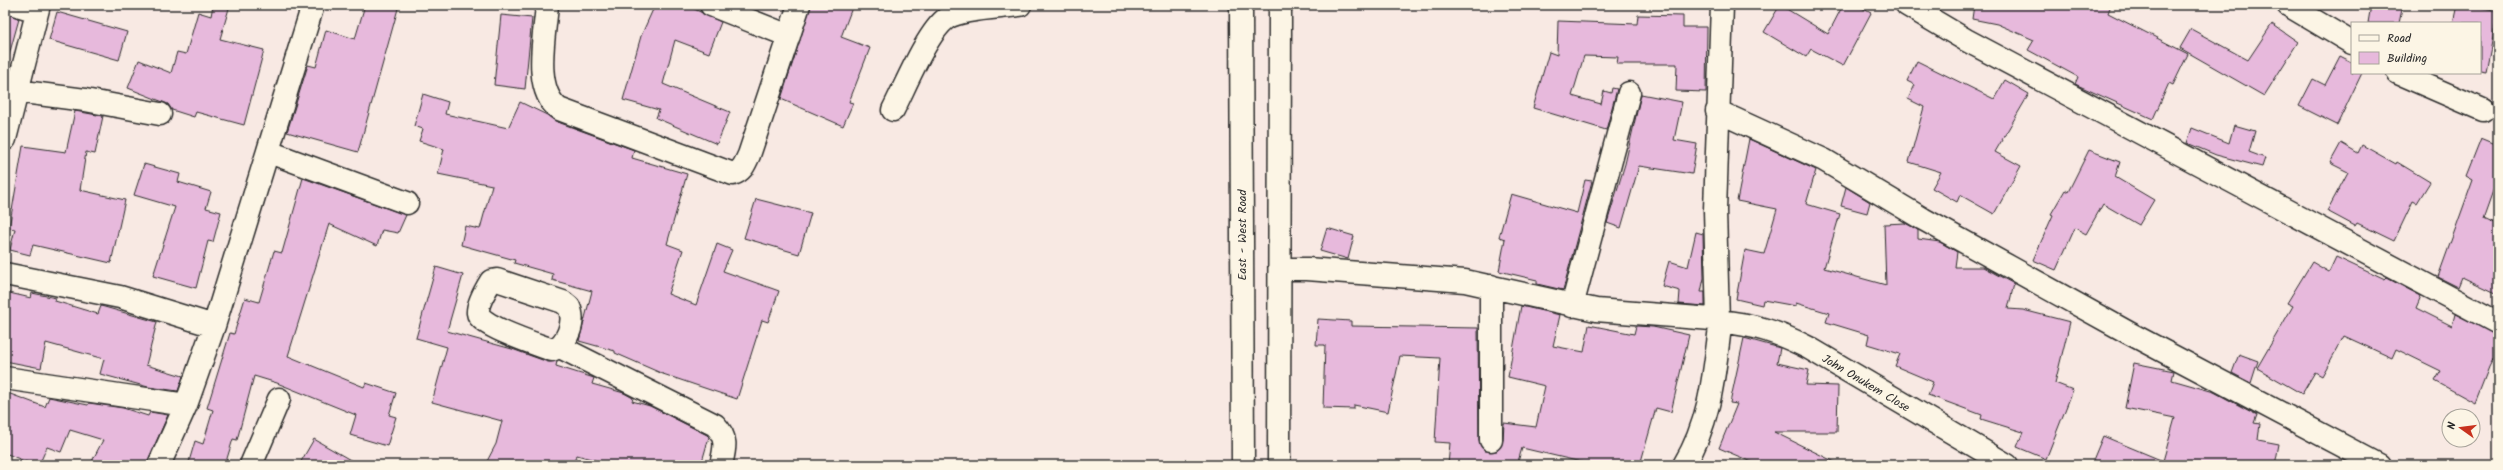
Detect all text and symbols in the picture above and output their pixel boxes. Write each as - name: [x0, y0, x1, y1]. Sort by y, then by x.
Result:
- legend: [2351, 22, 2481, 74]
- text: Road: [2387, 29, 2412, 48]
- text: Building: [2387, 49, 2427, 68]
- street label: East - West Road: [1233, 189, 1252, 280]
- street label: John Onukem Close: [1818, 350, 1914, 418]
- north arrow: [2441, 408, 2481, 448]
- text: N: [2443, 420, 2462, 431]

